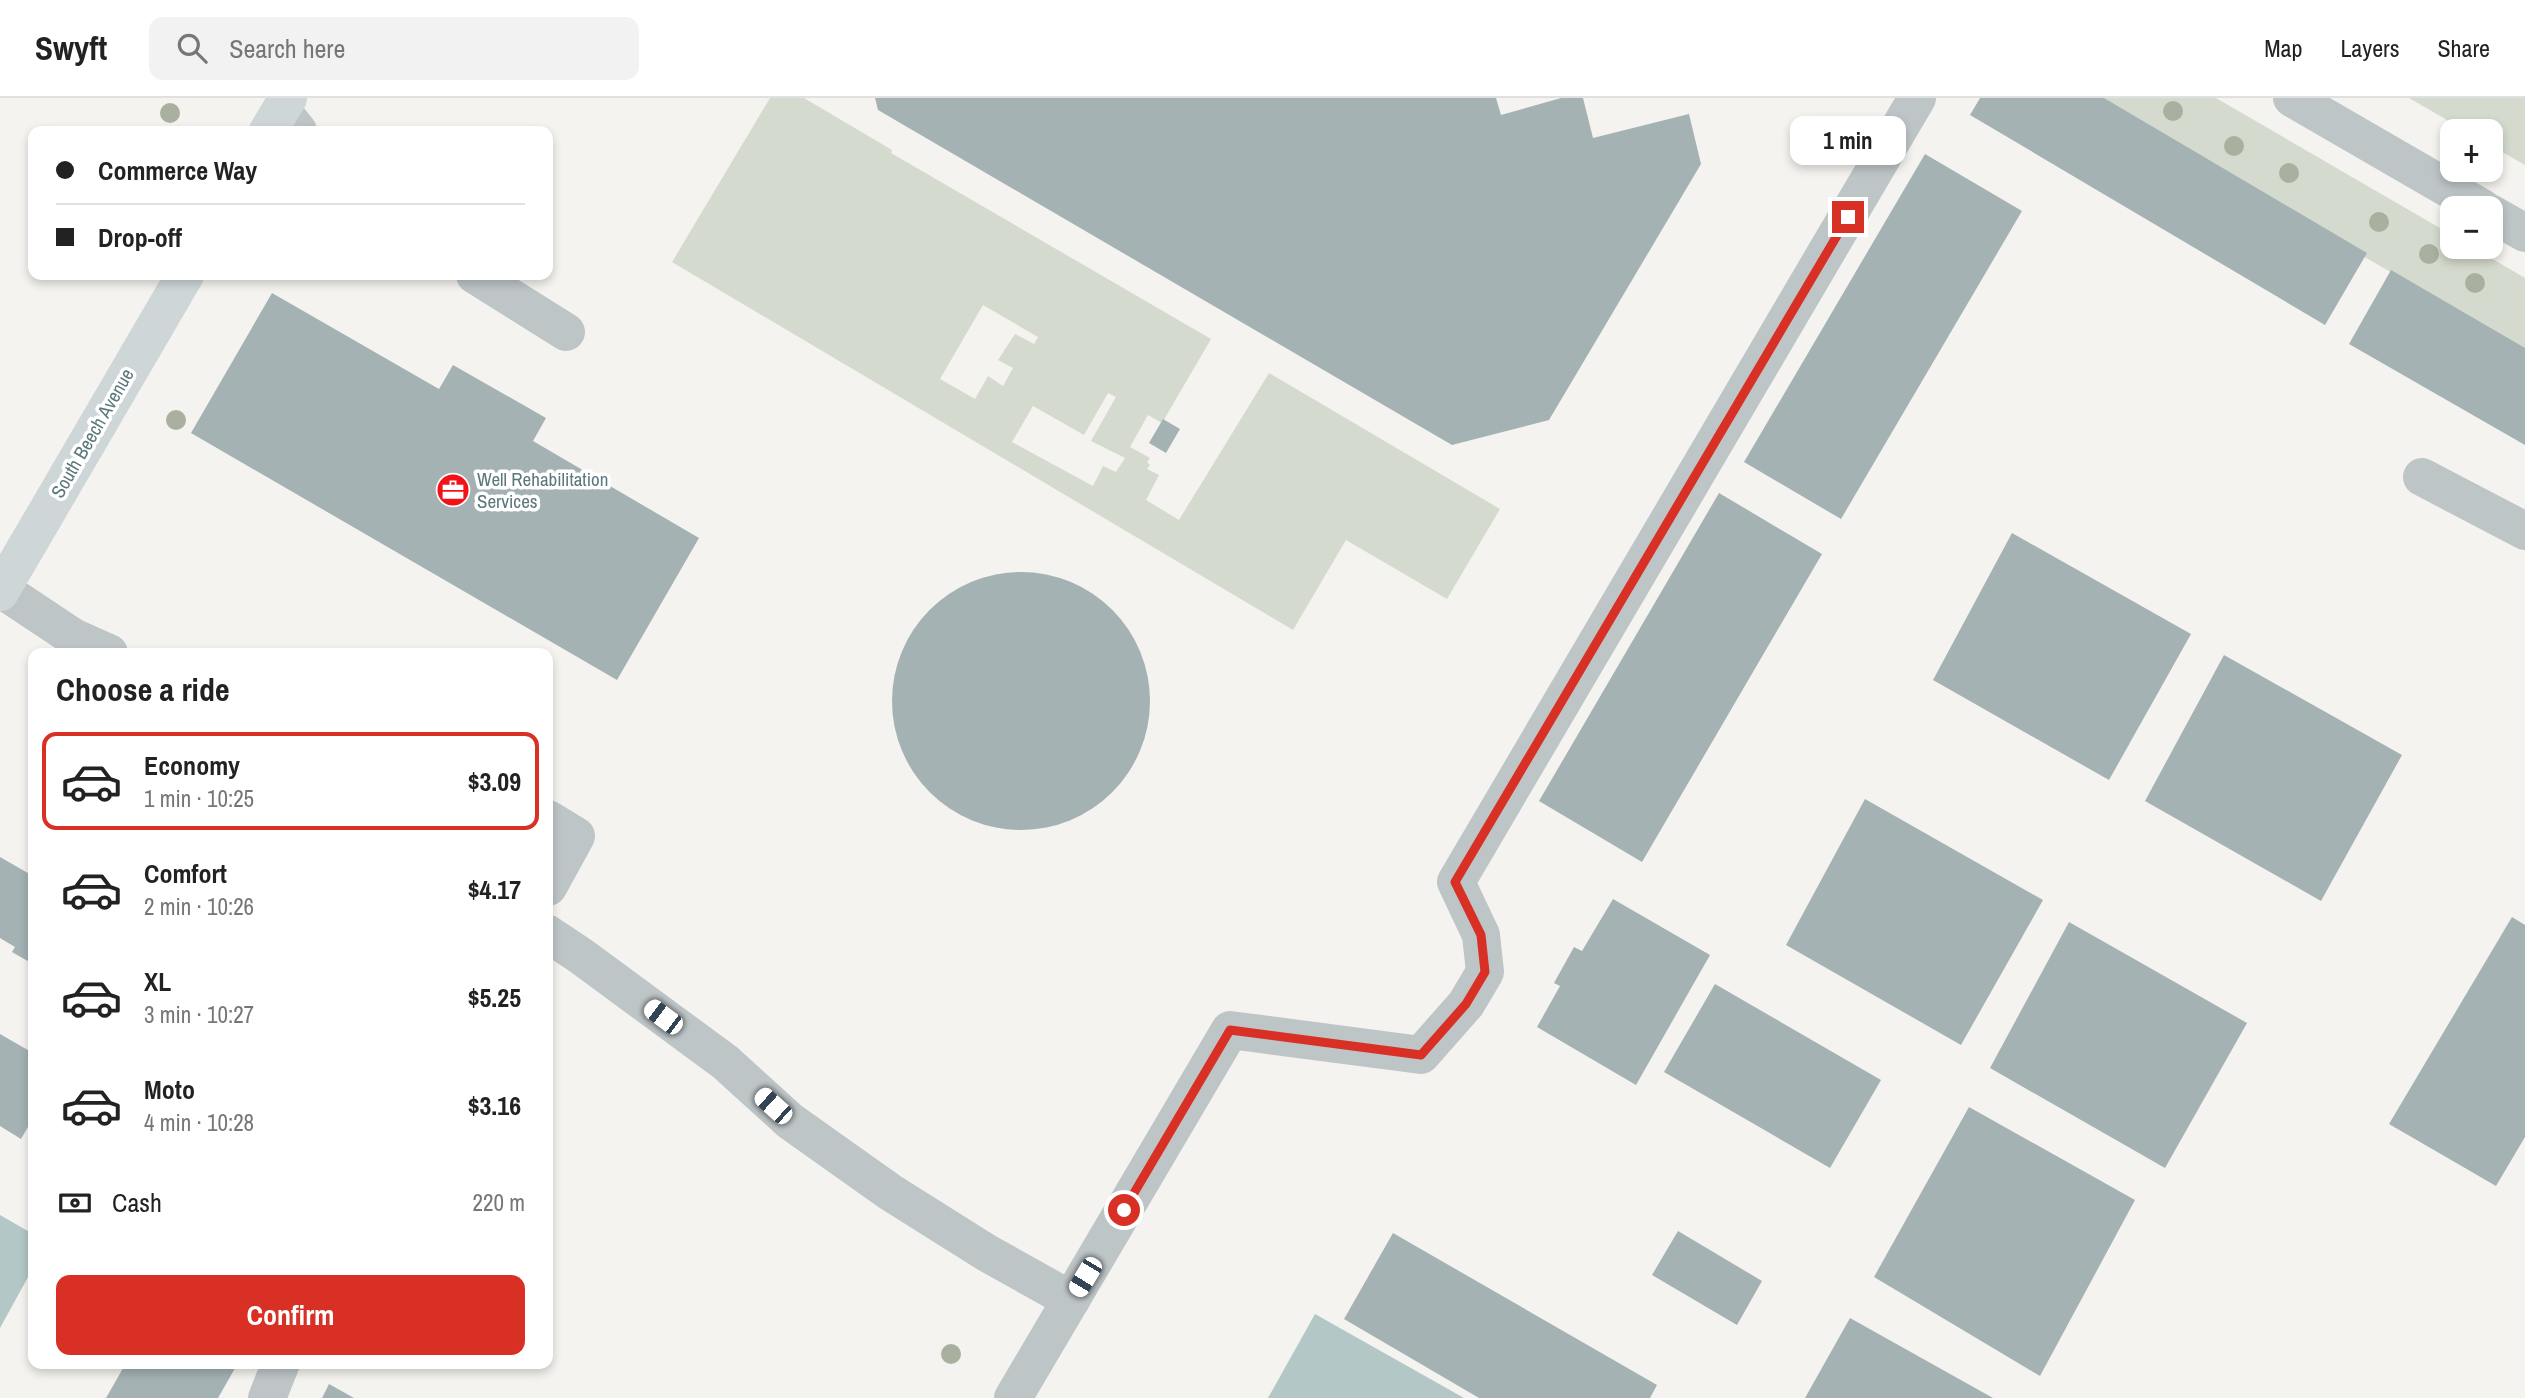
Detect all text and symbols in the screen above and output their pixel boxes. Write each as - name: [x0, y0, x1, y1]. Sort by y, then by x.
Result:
- search box: [149, 17, 639, 80]
- text: Swyft: [35, 26, 107, 70]
- icon: search: [173, 29, 211, 67]
- text: Search here: [229, 31, 345, 66]
- text: Map: [2264, 32, 2302, 64]
- text: Layers: [2340, 32, 2399, 64]
- text: Share: [2437, 32, 2490, 64]
- callout: 1 min: [1790, 116, 1906, 164]
- map controls: [2440, 119, 2503, 259]
- button: +: [2440, 119, 2503, 182]
- text: 1 min: [1823, 125, 1873, 156]
- text: Commerce Way: [98, 153, 257, 188]
- button: −: [2440, 196, 2503, 259]
- route end: [1832, 201, 1864, 233]
- text: Drop-off: [98, 220, 182, 255]
- street label: South Beech Avenue: [44, 364, 140, 502]
- place label: Well Rehabilitation Services: [477, 466, 608, 514]
- office icon: Well Rehabilitation Services: [434, 471, 472, 509]
- text: Choose a ride: [56, 668, 230, 711]
- text: Economy: [144, 748, 240, 783]
- icon: car: [60, 750, 123, 813]
- text: $3.09: [468, 764, 521, 799]
- text: 1 min · 10:25: [144, 783, 254, 814]
- text: Comfort: [144, 856, 227, 891]
- icon: car: [60, 858, 123, 921]
- text: $4.17: [468, 872, 521, 907]
- text: 2 min · 10:26: [144, 891, 254, 922]
- text: XL: [144, 964, 171, 999]
- icon: car: [60, 966, 123, 1029]
- text: $5.25: [468, 980, 521, 1015]
- car: [640, 996, 687, 1038]
- text: 3 min · 10:27: [144, 999, 254, 1030]
- text: Moto: [144, 1072, 195, 1107]
- icon: car: [60, 1074, 123, 1137]
- car: [751, 1084, 796, 1128]
- text: $3.16: [468, 1088, 521, 1123]
- text: 4 min · 10:28: [144, 1107, 254, 1138]
- icon: cash: [56, 1184, 94, 1222]
- text: Cash: [112, 1185, 162, 1220]
- text: 220 m: [473, 1187, 525, 1218]
- route start: [1108, 1194, 1140, 1226]
- car: [1066, 1254, 1105, 1300]
- button: Confirm: [56, 1275, 525, 1355]

